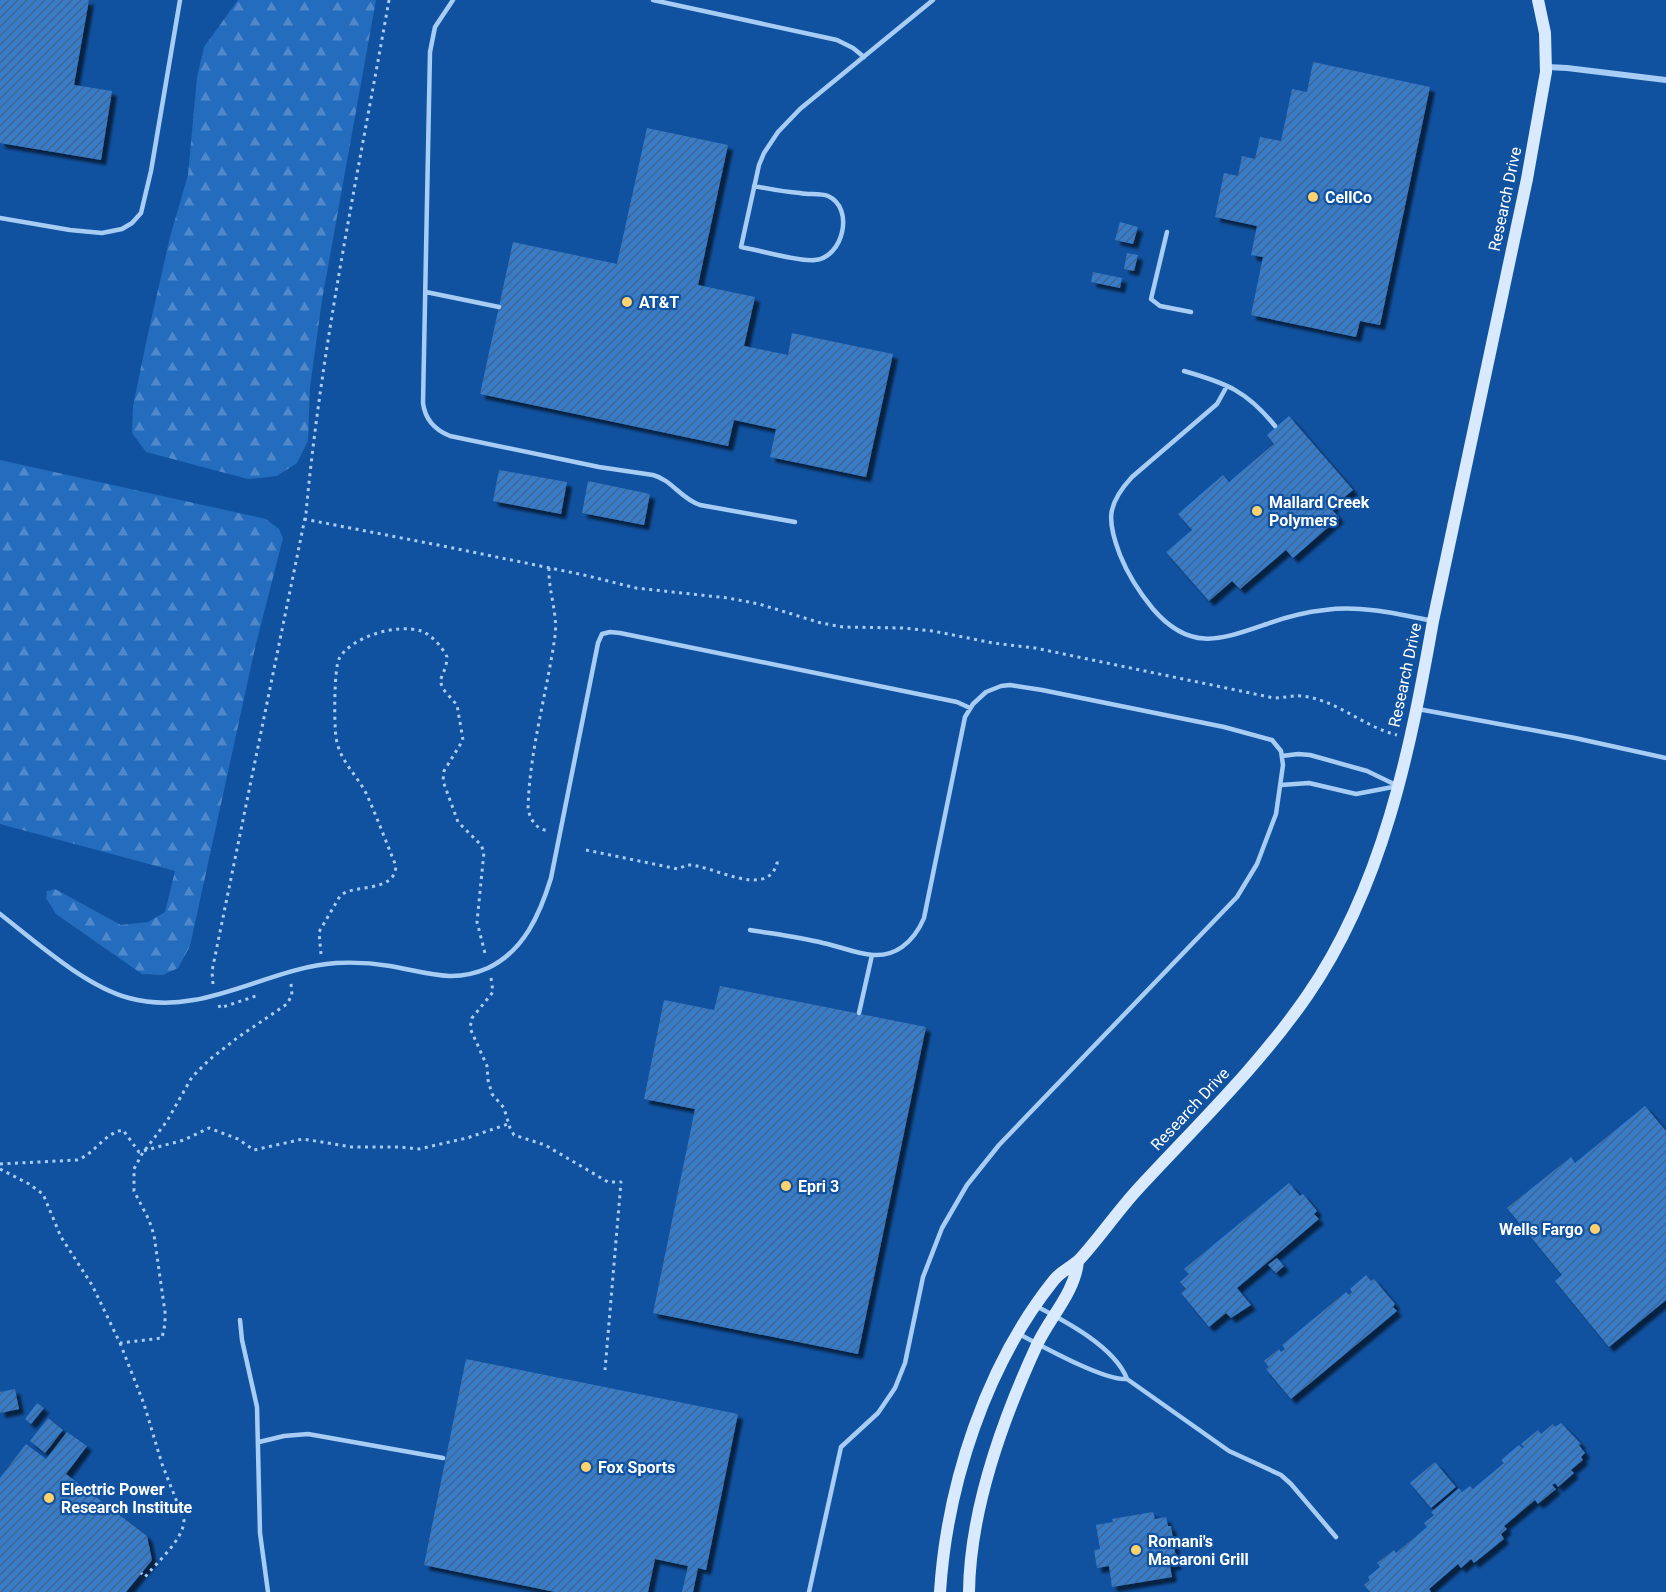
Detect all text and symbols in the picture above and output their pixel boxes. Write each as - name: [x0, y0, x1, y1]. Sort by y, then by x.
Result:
- street label: Research Drive: [1485, 145, 1525, 253]
- place label: CellCo: [1325, 188, 1372, 207]
- marker: CellCo: [1306, 190, 1320, 204]
- place label: AT&T: [639, 293, 679, 312]
- marker: AT&T: [620, 295, 634, 309]
- place label: Mallard Creek Polymers: [1269, 493, 1370, 530]
- marker: Mallard Creek Polymers: [1250, 504, 1264, 518]
- street label: Research Drive: [1385, 621, 1425, 729]
- street label: Research Drive: [1147, 1064, 1233, 1154]
- place label: Epri 3: [798, 1177, 839, 1196]
- marker: Epri 3: [779, 1179, 793, 1193]
- place label: Wells Fargo: [1499, 1220, 1583, 1239]
- marker: Wells Fargo: [1588, 1222, 1602, 1236]
- place label: Fox Sports: [598, 1458, 675, 1477]
- marker: Fox Sports: [579, 1460, 593, 1474]
- place label: Electric Power Research Institute: [61, 1480, 193, 1517]
- marker: Electric Power Research Institute: [42, 1491, 56, 1505]
- place label: Romani's Macaroni Grill: [1148, 1532, 1249, 1569]
- marker: Romani's Macaroni Grill: [1129, 1543, 1143, 1557]

